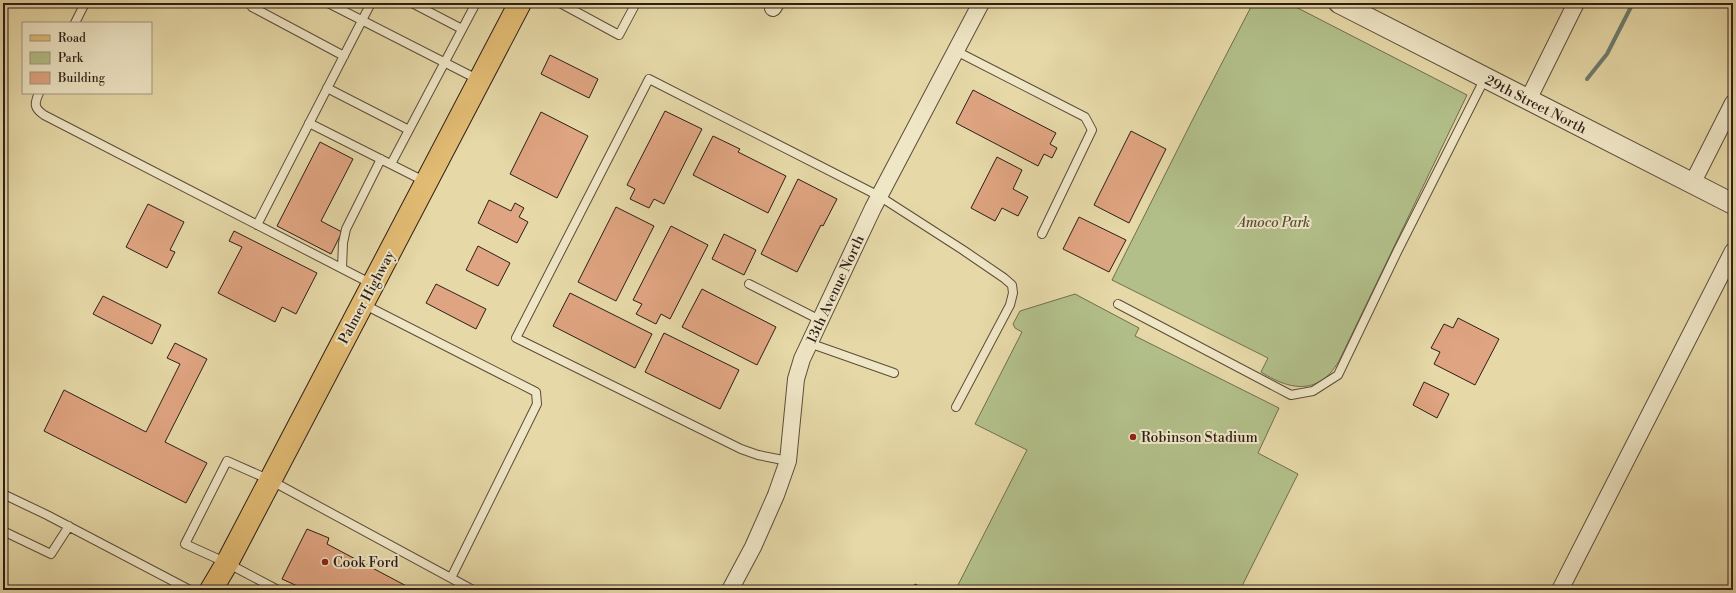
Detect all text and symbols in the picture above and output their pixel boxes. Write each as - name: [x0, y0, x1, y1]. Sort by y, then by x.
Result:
- legend: [22, 22, 152, 94]
- text: Road: [58, 31, 86, 46]
- text: Park: [58, 51, 84, 66]
- text: Building: [57, 71, 106, 86]
- street label: 29th Street North: [1482, 72, 1590, 139]
- park label: Amoco Park: [1236, 214, 1310, 232]
- street label: 13th Avenue North: [803, 232, 869, 346]
- street label: Palmer Highway: [335, 248, 399, 347]
- place label: Robinson Stadium: [1141, 429, 1258, 447]
- marker: Robinson Stadium: [1128, 432, 1138, 442]
- place label: Cook Ford: [333, 554, 399, 572]
- marker: Cook Ford: [320, 557, 330, 567]

